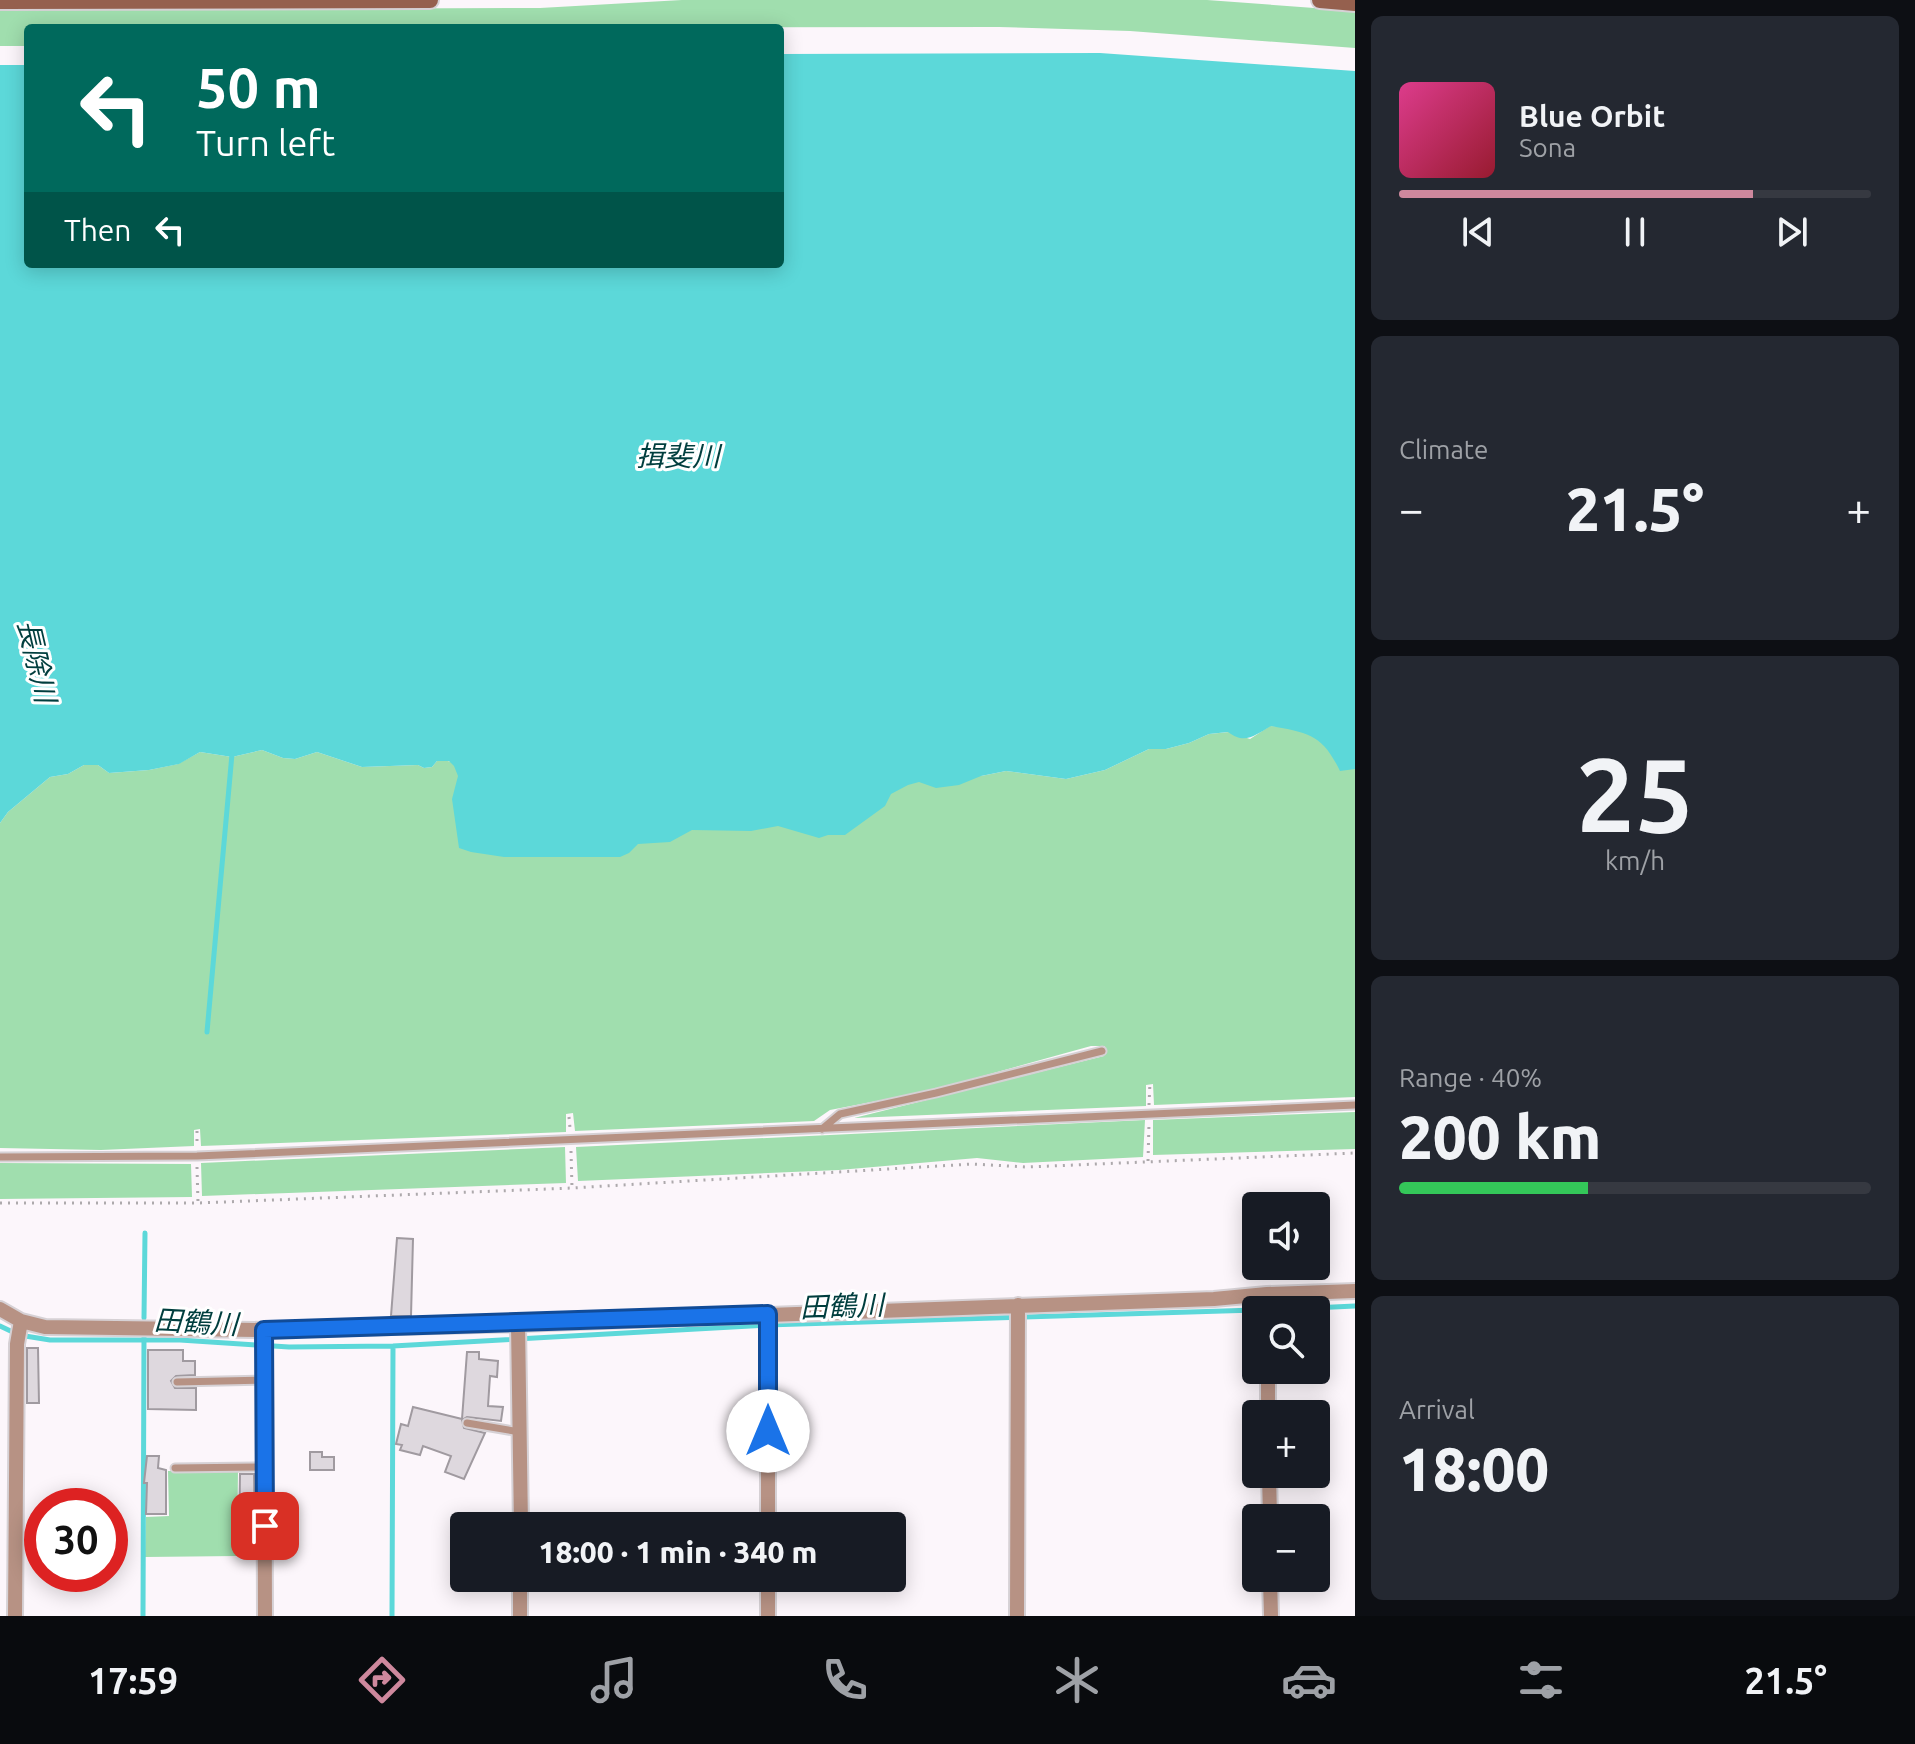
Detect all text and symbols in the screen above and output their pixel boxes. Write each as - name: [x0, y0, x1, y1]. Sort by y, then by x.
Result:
- icon: left: [64, 56, 168, 160]
- text: 50 m: [196, 56, 321, 119]
- text: Blue Orbit: [1519, 99, 1665, 133]
- text: Turn left: [196, 122, 335, 163]
- text: Sona: [1519, 133, 1576, 162]
- icon: left: [148, 208, 192, 252]
- icon: previous: [1456, 210, 1500, 254]
- icon: pause: [1613, 210, 1657, 254]
- icon: next: [1770, 210, 1814, 254]
- text: Then: [64, 213, 132, 247]
- text: Climate: [1399, 435, 1488, 464]
- water label: 揖斐川: [636, 440, 723, 471]
- text: 21.5°: [1566, 475, 1704, 542]
- text: −: [1399, 484, 1424, 533]
- text: +: [1846, 484, 1871, 533]
- water label: 長除川: [13, 616, 63, 708]
- text: 25: [1576, 735, 1694, 852]
- text: km/h: [1605, 846, 1665, 875]
- text: Range · 40%: [1399, 1063, 1542, 1092]
- text: 200 km: [1399, 1103, 1601, 1170]
- map controls: [1242, 1192, 1330, 1592]
- button: sound: [1242, 1192, 1330, 1280]
- water label: 田鶴川: [799, 1288, 887, 1322]
- button: search: [1242, 1296, 1330, 1384]
- water label: 田鶴川: [153, 1304, 242, 1339]
- position arrow: [726, 1389, 810, 1473]
- text: Arrival: [1399, 1395, 1475, 1424]
- button: +: [1242, 1400, 1330, 1488]
- text: 18:00: [1399, 1435, 1549, 1502]
- speed limit sign: 30: [24, 1488, 128, 1592]
- pin: [231, 1492, 299, 1560]
- icon: arrive: [243, 1504, 287, 1548]
- button: −: [1242, 1504, 1330, 1592]
- text: 18:00 · 1 min · 340 m: [539, 1535, 817, 1569]
- icon: directions: [354, 1652, 410, 1708]
- icon: music: [586, 1652, 642, 1708]
- icon: phone: [817, 1652, 873, 1708]
- icon: climate: [1049, 1652, 1105, 1708]
- icon: car: [1281, 1652, 1337, 1708]
- icon: filters: [1513, 1652, 1569, 1708]
- text: 17:59: [88, 1660, 178, 1701]
- text: 21.5°: [1745, 1660, 1827, 1701]

